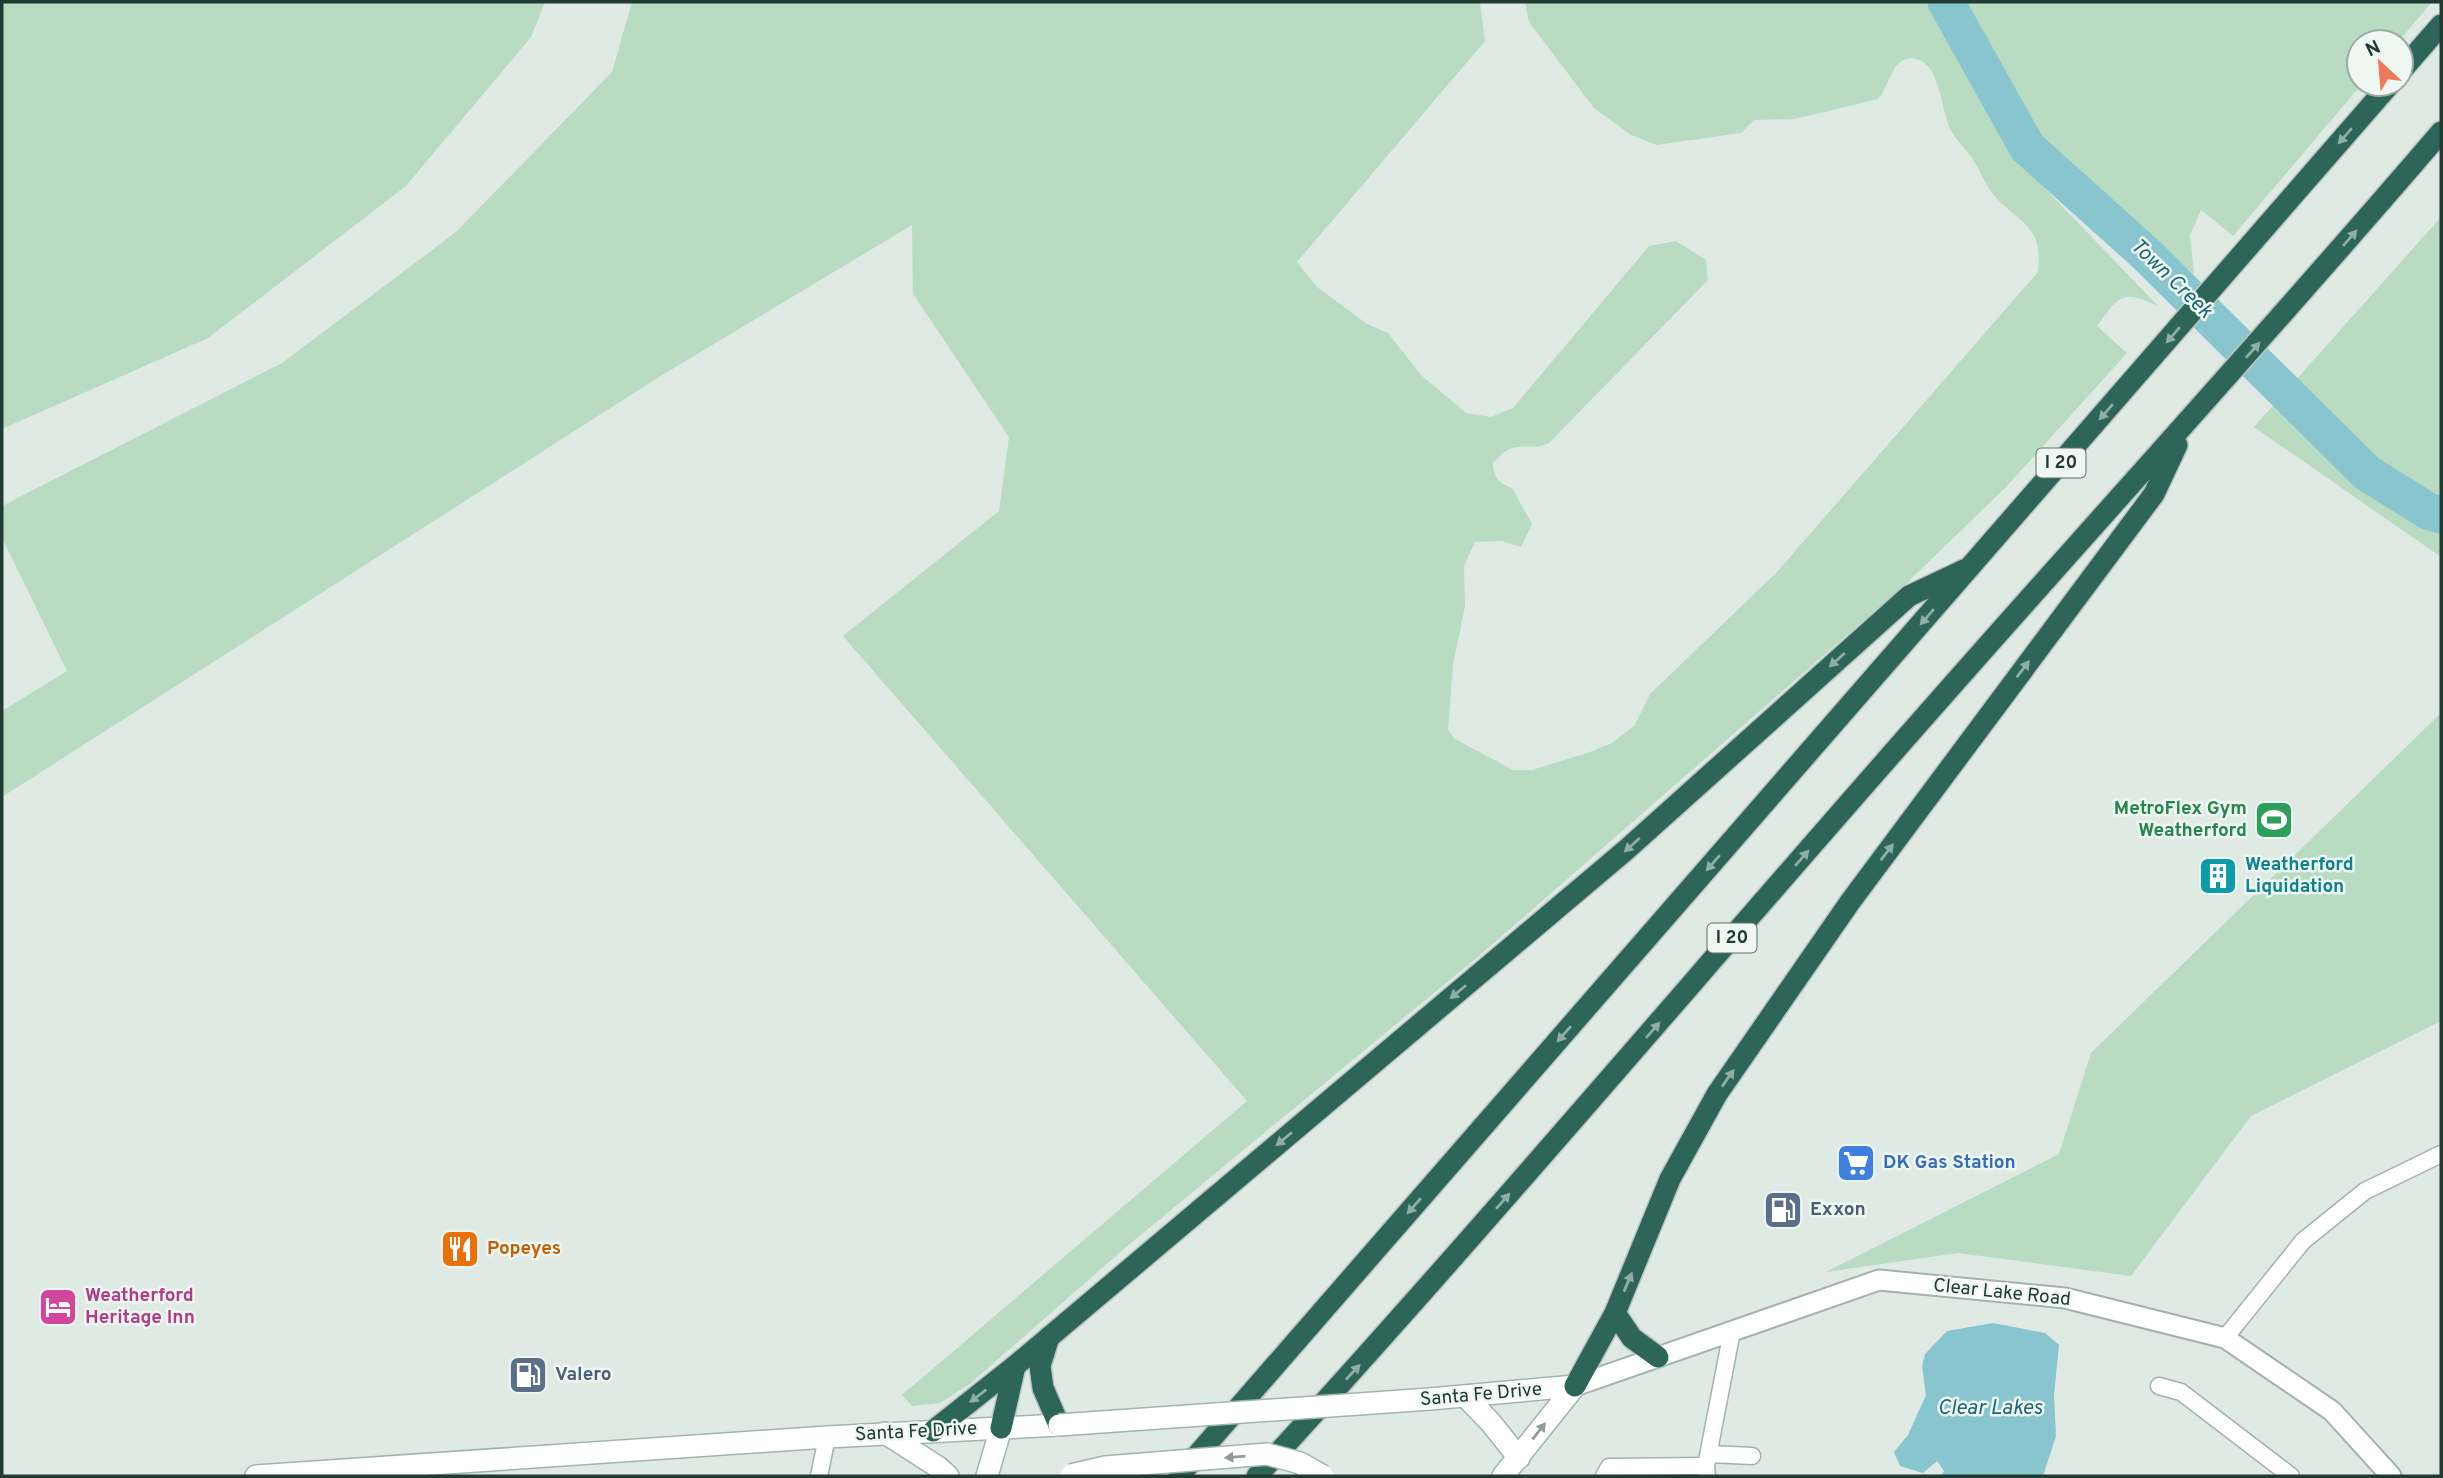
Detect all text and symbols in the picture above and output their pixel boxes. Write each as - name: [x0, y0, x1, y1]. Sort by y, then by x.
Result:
- north arrow: [2345, 28, 2415, 98]
- text: N: [2362, 36, 2385, 63]
- one-way arrow: [2338, 127, 2353, 144]
- one-way arrow: [2342, 229, 2358, 247]
- water label: Town Creek: [2124, 233, 2218, 325]
- one-way arrow: [2165, 326, 2181, 344]
- one-way arrow: [2244, 341, 2260, 358]
- one-way arrow: [2098, 403, 2114, 421]
- road number: I 20: [2036, 448, 2086, 477]
- one-way arrow: [1920, 609, 1935, 626]
- one-way arrow: [1828, 652, 1846, 668]
- one-way arrow: [2016, 660, 2030, 678]
- place label: MetroFlex Gym Weatherford: [2114, 797, 2247, 843]
- sports icon: MetroFlex Gym Weatherford: [2253, 799, 2295, 841]
- one-way arrow: [1623, 837, 1640, 852]
- one-way arrow: [1880, 843, 1894, 861]
- one-way arrow: [1794, 849, 1810, 867]
- place label: Weatherford Liquidation: [2245, 853, 2354, 899]
- one-way arrow: [1705, 854, 1721, 872]
- building icon: Weatherford Liquidation: [2197, 855, 2239, 897]
- road number: I 20: [1708, 923, 1756, 953]
- one-way arrow: [1449, 984, 1467, 1000]
- one-way arrow: [1645, 1021, 1660, 1038]
- one-way arrow: [1557, 1026, 1572, 1043]
- one-way arrow: [1721, 1069, 1735, 1087]
- one-way arrow: [1276, 1131, 1293, 1146]
- supermarket icon: DK Gas Station: [1835, 1142, 1877, 1184]
- place label: DK Gas Station: [1883, 1151, 2016, 1175]
- fuel station icon: Exxon: [1762, 1189, 1804, 1231]
- one-way arrow: [1495, 1193, 1510, 1210]
- one-way arrow: [1406, 1197, 1422, 1215]
- place label: Exxon: [1810, 1198, 1866, 1222]
- restaurant icon: Popeyes: [439, 1228, 481, 1270]
- place label: Popeyes: [487, 1237, 561, 1261]
- one-way arrow: [1623, 1271, 1634, 1292]
- street label: Clear Lake Road: [1932, 1274, 2072, 1312]
- place label: Weatherford Heritage Inn: [85, 1284, 195, 1330]
- hotel icon: Weatherford Heritage Inn: [37, 1286, 79, 1328]
- fuel station icon: Valero: [507, 1354, 549, 1396]
- place label: Valero: [555, 1363, 611, 1387]
- one-way arrow: [1344, 1364, 1360, 1381]
- street label: Santa Fe Drive: [1419, 1378, 1543, 1412]
- one-way arrow: [969, 1388, 987, 1403]
- water label: Clear Lakes: [1938, 1395, 2043, 1422]
- street label: Santa Fe Drive: [854, 1417, 978, 1447]
- one-way arrow: [1532, 1423, 1547, 1441]
- one-way arrow: [1224, 1452, 1246, 1463]

